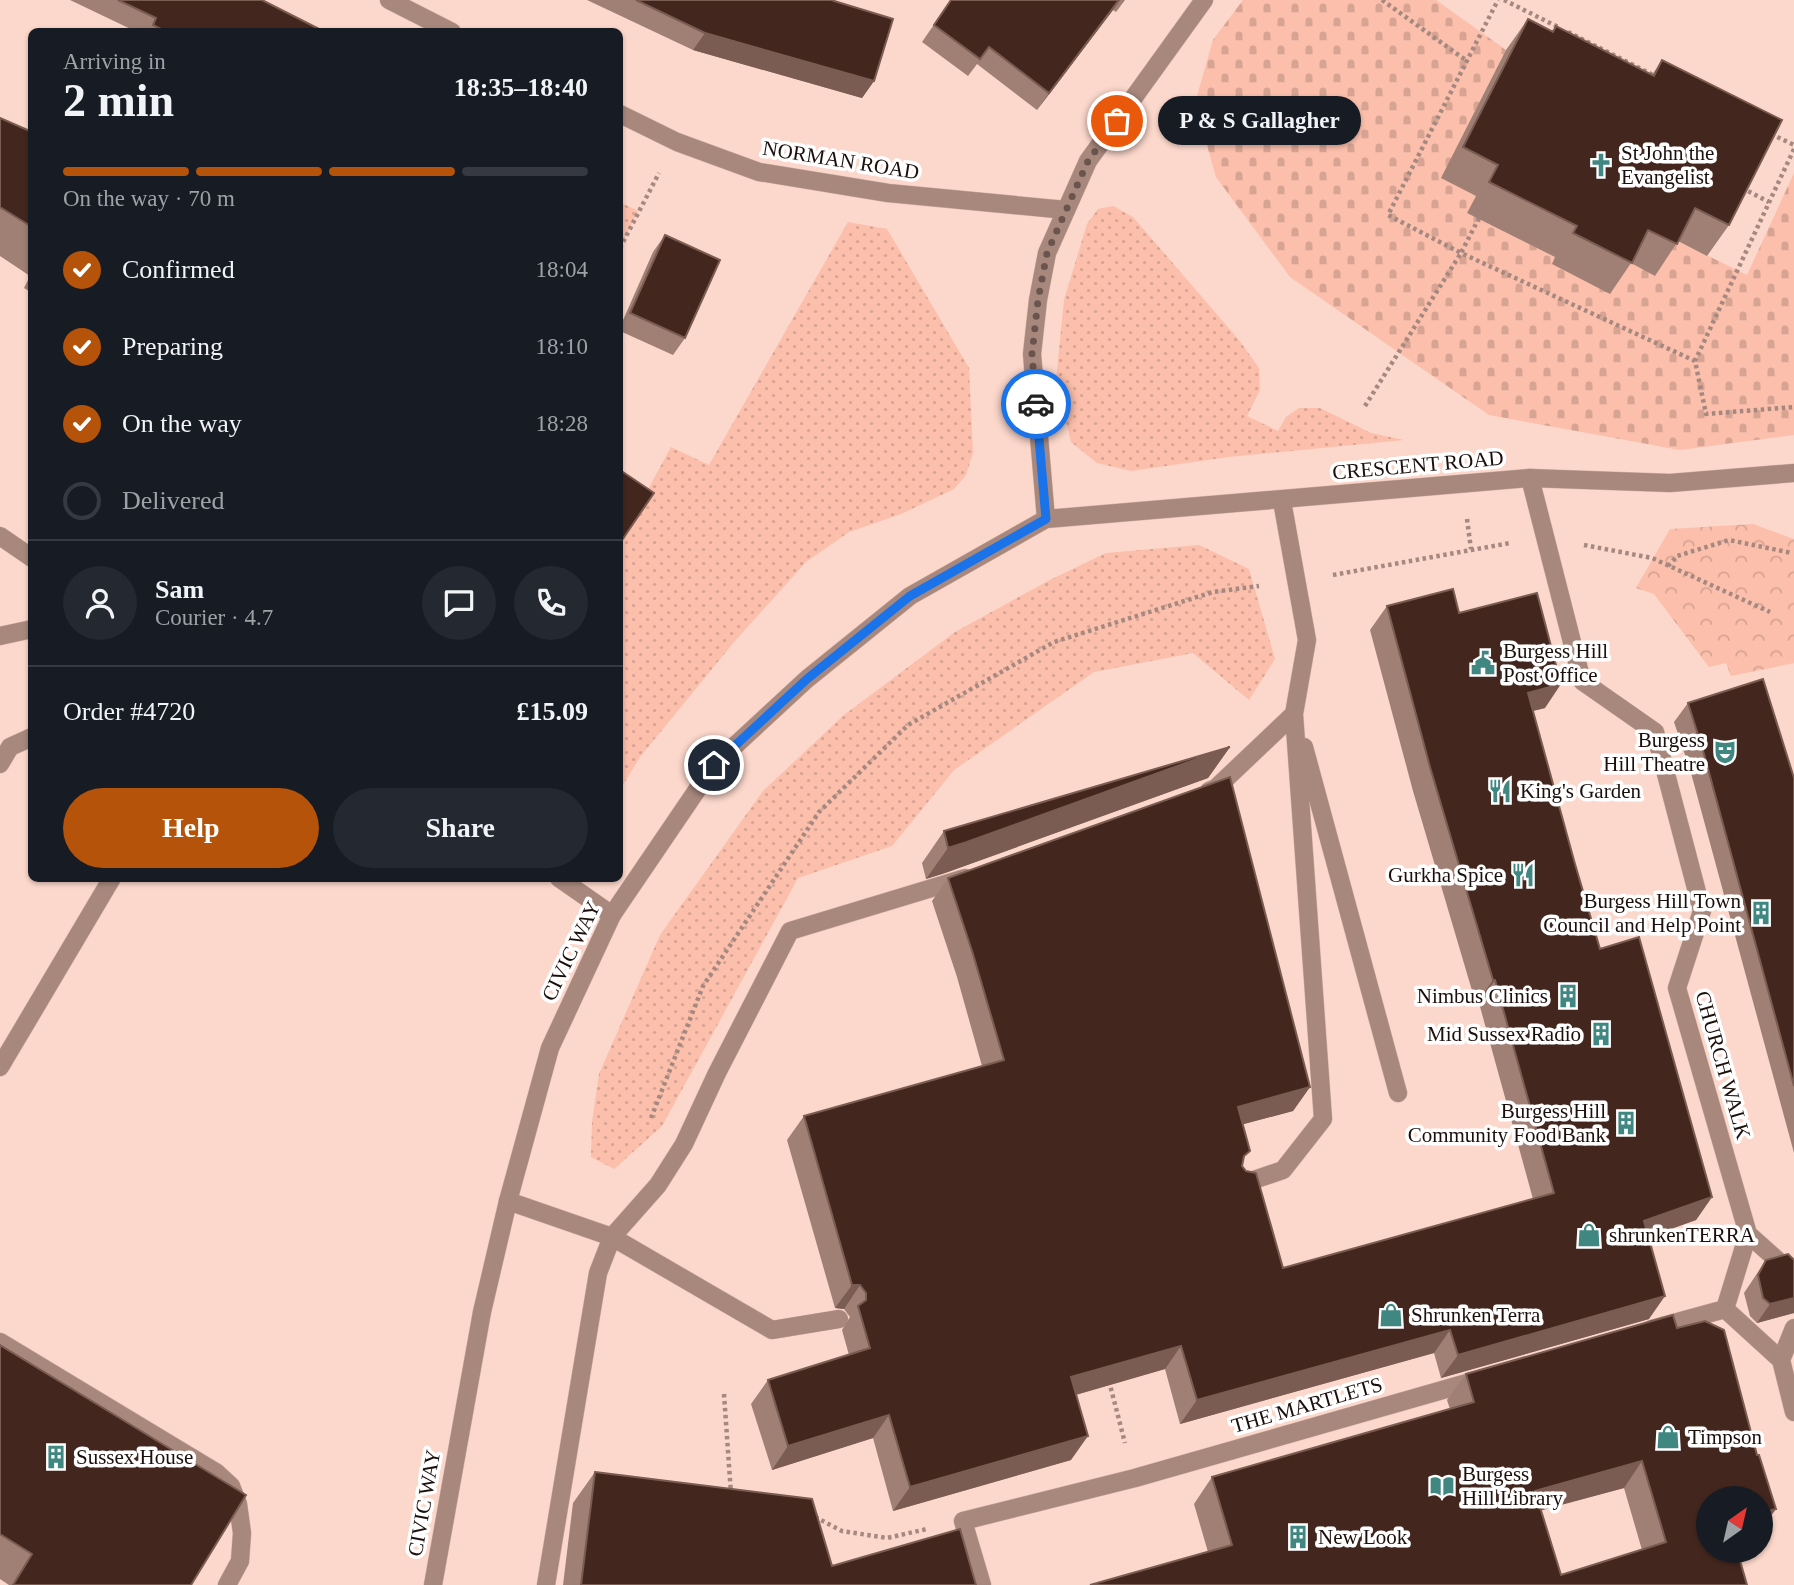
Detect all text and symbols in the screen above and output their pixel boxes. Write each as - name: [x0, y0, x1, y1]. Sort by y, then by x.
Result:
- text: Arriving in: [63, 49, 166, 74]
- text: 18:35–18:40: [454, 73, 588, 102]
- text: 2 min: [63, 75, 174, 126]
- pin: [1087, 91, 1147, 151]
- callout: P & S Gallagher: [1159, 96, 1362, 146]
- icon: bag: [1098, 102, 1136, 140]
- text: P & S Gallagher: [1179, 108, 1340, 133]
- street label: NORMAN ROAD: [761, 136, 921, 184]
- place label: St John the Evangelist: [1621, 141, 1714, 189]
- church icon: St John the Evangelist: [1587, 151, 1615, 179]
- text: On the way · 70 m: [63, 186, 235, 211]
- icon: check: [63, 251, 101, 289]
- text: Confirmed: [122, 255, 235, 284]
- text: 18:04: [536, 257, 588, 282]
- icon: check: [63, 328, 101, 366]
- text: Preparing: [122, 332, 223, 361]
- text: 18:10: [536, 334, 588, 359]
- courier: [1001, 369, 1071, 439]
- icon: car: [1017, 385, 1055, 423]
- icon: check: [63, 405, 101, 443]
- text: On the way: [122, 409, 242, 438]
- text: 18:28: [536, 411, 588, 436]
- street label: CRESCENT ROAD: [1331, 446, 1505, 484]
- text: Delivered: [122, 486, 225, 515]
- button: person: [63, 566, 137, 640]
- button: chat: [422, 566, 496, 640]
- button: phone: [514, 566, 588, 640]
- text: Sam: [155, 575, 204, 604]
- text: Courier · 4.7: [155, 605, 273, 630]
- place label: Burgess Hill Post Office: [1503, 639, 1608, 687]
- public building icon: Burgess Hill Post Office: [1469, 649, 1497, 677]
- text: Order #4720: [63, 697, 195, 726]
- text: £15.09: [517, 697, 588, 726]
- place label: Burgess Hill Theatre: [1603, 728, 1705, 776]
- pin: [684, 735, 744, 795]
- theatre icon: Burgess Hill Theatre: [1711, 738, 1739, 766]
- icon: home: [695, 746, 733, 784]
- restaurant icon: King's Garden: [1486, 777, 1514, 805]
- place label: King's Garden: [1520, 779, 1642, 803]
- button: Help: [63, 788, 319, 868]
- button: Share: [333, 788, 588, 868]
- restaurant icon: Gurkha Spice: [1509, 861, 1537, 889]
- place label: Gurkha Spice: [1388, 863, 1503, 887]
- place label: Burgess Hill Town Council and Help Point: [1543, 889, 1741, 937]
- street label: CIVIC WAY: [537, 897, 605, 1005]
- building icon: Burgess Hill Town Council and Help Point: [1747, 899, 1775, 927]
- building icon: Nimbus Clinics: [1554, 982, 1582, 1010]
- place label: Nimbus Clinics: [1417, 984, 1548, 1008]
- street label: CHURCH WALK: [1690, 988, 1756, 1142]
- building icon: Mid Sussex Radio: [1587, 1020, 1615, 1048]
- place label: Mid Sussex Radio: [1427, 1022, 1581, 1046]
- place label: Burgess Hill Community Food Bank: [1408, 1099, 1606, 1147]
- building icon: Burgess Hill Community Food Bank: [1612, 1109, 1640, 1137]
- shop icon: shrunkenTERRA: [1575, 1221, 1603, 1249]
- place label: shrunkenTERRA: [1609, 1223, 1756, 1247]
- shop icon: Shrunken Terra: [1377, 1301, 1405, 1329]
- place label: Shrunken Terra: [1411, 1303, 1541, 1327]
- street label: THE MARTLETS: [1229, 1372, 1385, 1438]
- shop icon: Timpson: [1654, 1423, 1682, 1451]
- place label: Timpson: [1688, 1425, 1762, 1449]
- building icon: Sussex House: [42, 1443, 70, 1471]
- place label: Sussex House: [76, 1445, 193, 1469]
- street label: CIVIC WAY: [403, 1448, 445, 1558]
- place label: Burgess Hill Library: [1462, 1462, 1563, 1510]
- library icon: Burgess Hill Library: [1428, 1472, 1456, 1500]
- north arrow: [1696, 1486, 1773, 1563]
- map controls: [1696, 1486, 1773, 1563]
- building icon: New Look: [1284, 1523, 1312, 1551]
- place label: New Look: [1318, 1525, 1408, 1549]

